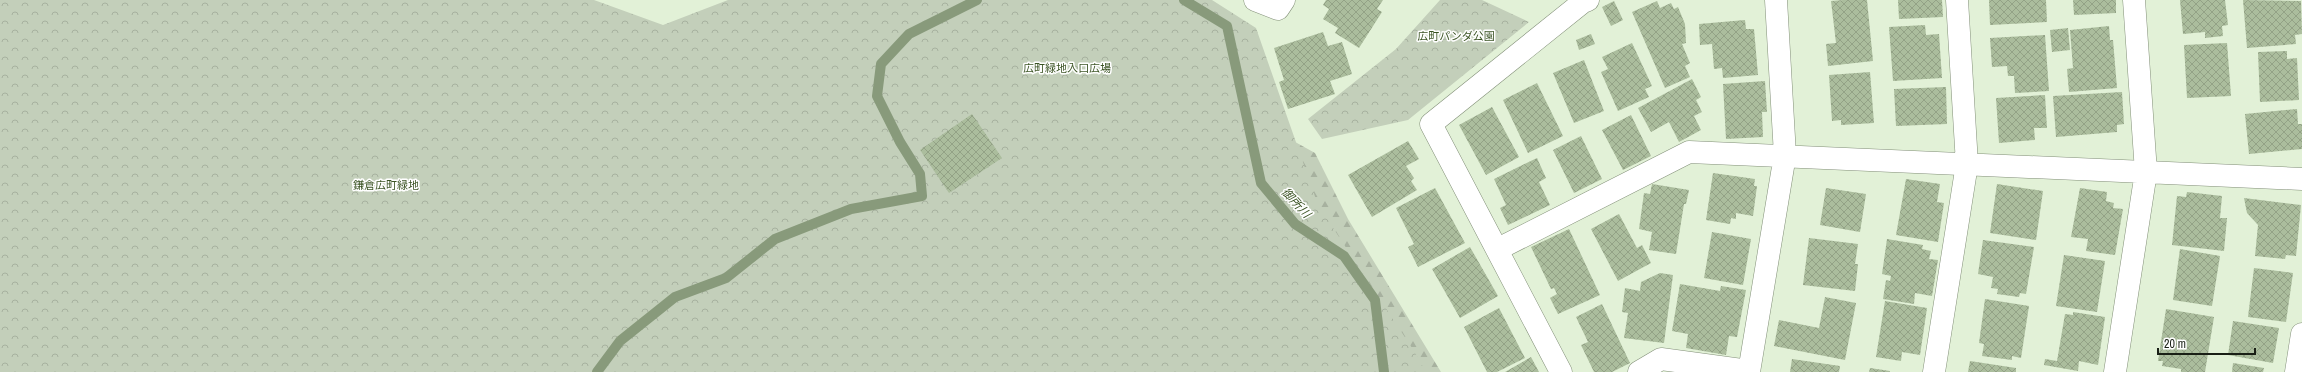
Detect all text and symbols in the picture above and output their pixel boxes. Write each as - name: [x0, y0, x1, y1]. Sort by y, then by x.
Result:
- park label: 広町パンダ公園: [1417, 29, 1495, 43]
- park label: 広町緑地入口広場: [1023, 61, 1111, 75]
- park label: 鎌倉広町緑地: [353, 178, 419, 192]
- water label: 御所川: [1278, 184, 1315, 223]
- scale bar: [2158, 330, 2255, 356]
- text: 20 m: [2164, 336, 2186, 352]

